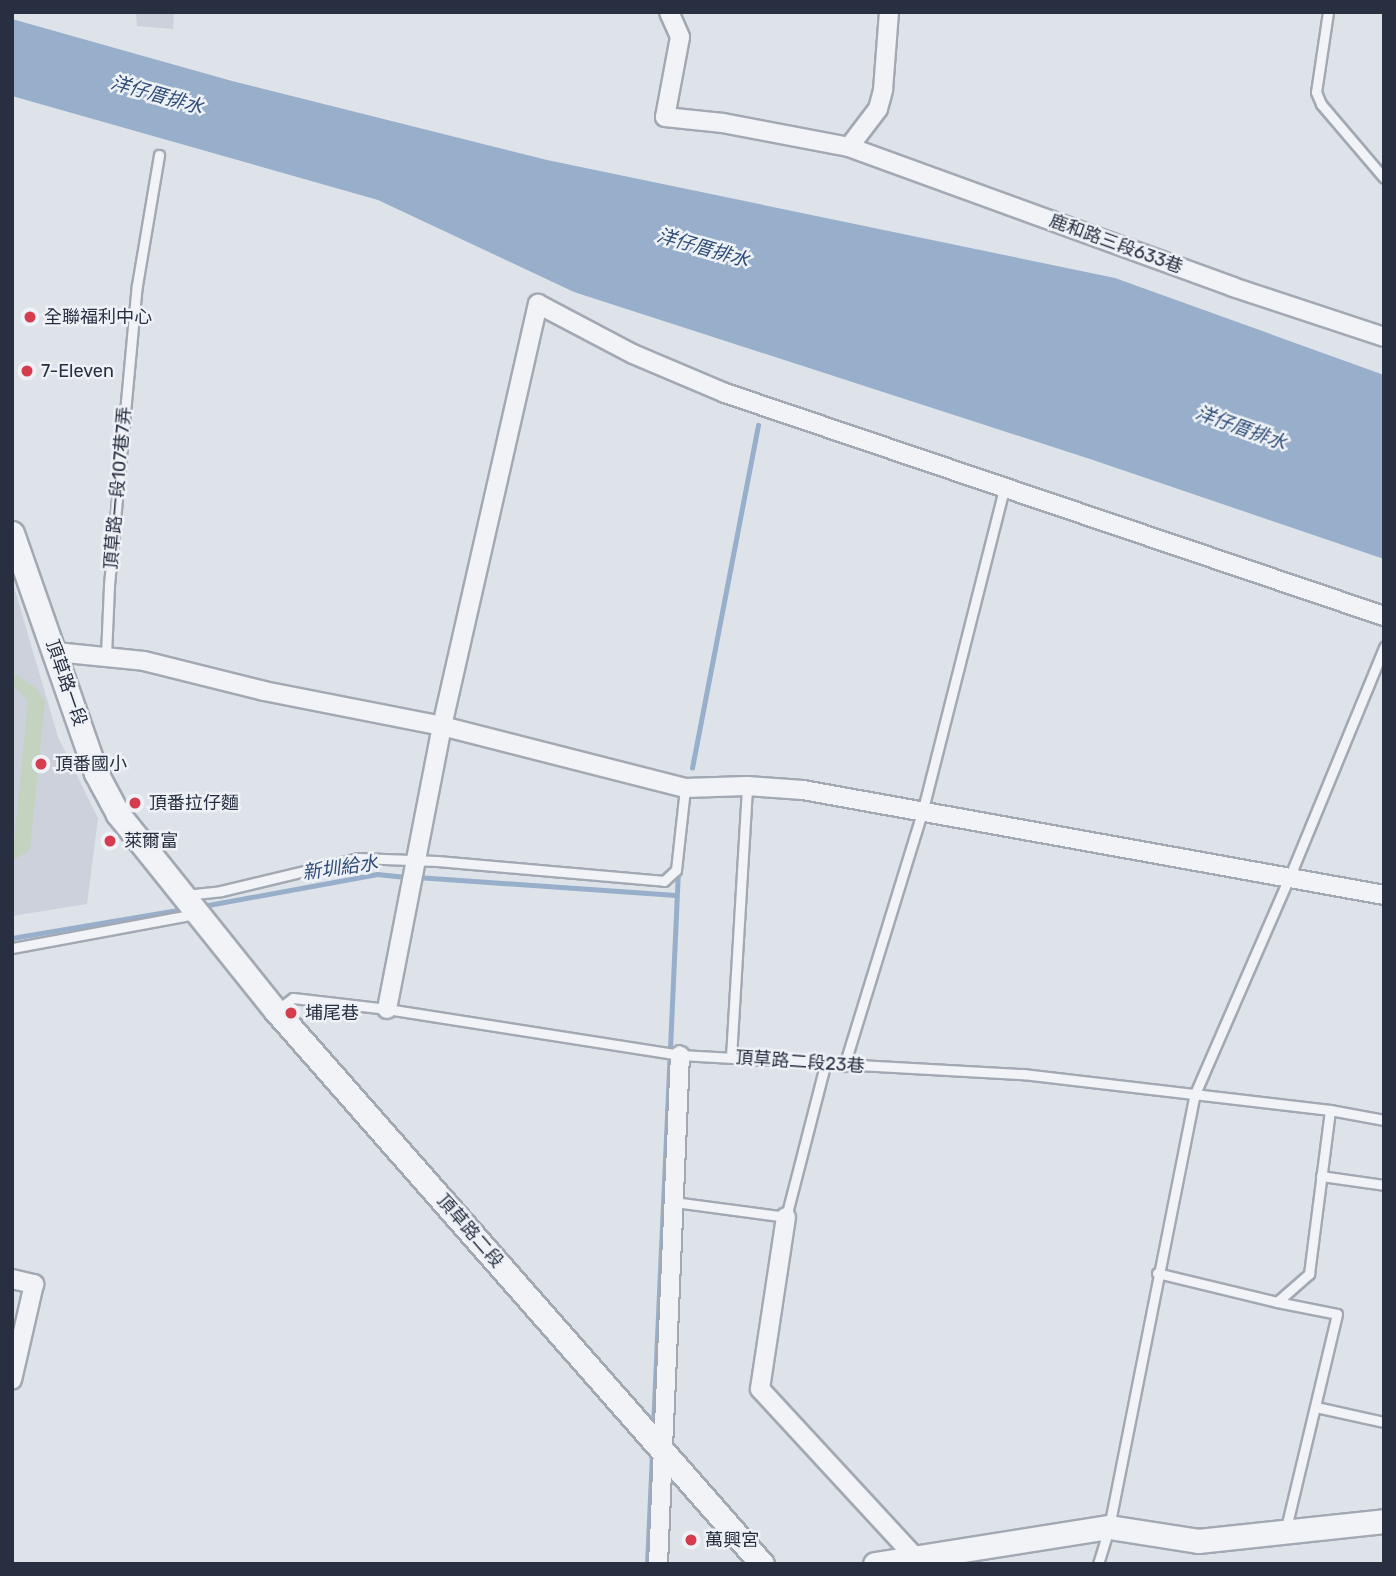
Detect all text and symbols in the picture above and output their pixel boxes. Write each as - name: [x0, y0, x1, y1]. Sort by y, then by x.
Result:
- water label: 洋仔厝排水: [108, 71, 206, 119]
- street label: 鹿和路三段633巷: [1046, 210, 1186, 278]
- water label: 洋仔厝排水: [654, 224, 752, 272]
- place label: 全聯福利中心: [44, 306, 152, 328]
- marker: 全聯福利中心: [22, 309, 38, 325]
- place label: 7-Eleven: [41, 360, 114, 382]
- marker: 7-Eleven: [19, 363, 35, 379]
- water label: 洋仔厝排水: [1192, 401, 1290, 455]
- street label: 頂草路一段107巷7弄: [100, 406, 136, 570]
- street label: 頂草路一段: [41, 637, 91, 729]
- place label: 頂番國小: [55, 753, 127, 775]
- marker: 頂番國小: [33, 756, 49, 772]
- place label: 頂番拉仔麵: [149, 792, 239, 814]
- marker: 頂番拉仔麵: [127, 795, 143, 811]
- place label: 萊爾富: [124, 830, 178, 852]
- marker: 萊爾富: [102, 833, 118, 849]
- water label: 新圳給水: [301, 851, 379, 885]
- place label: 埔尾巷: [305, 1002, 359, 1024]
- marker: 埔尾巷: [283, 1005, 299, 1021]
- street label: 頂草路二段23巷: [735, 1047, 865, 1077]
- street label: 頂草路二段: [432, 1190, 508, 1272]
- place label: 萬興宮: [705, 1529, 759, 1551]
- marker: 萬興宮: [683, 1532, 699, 1548]

